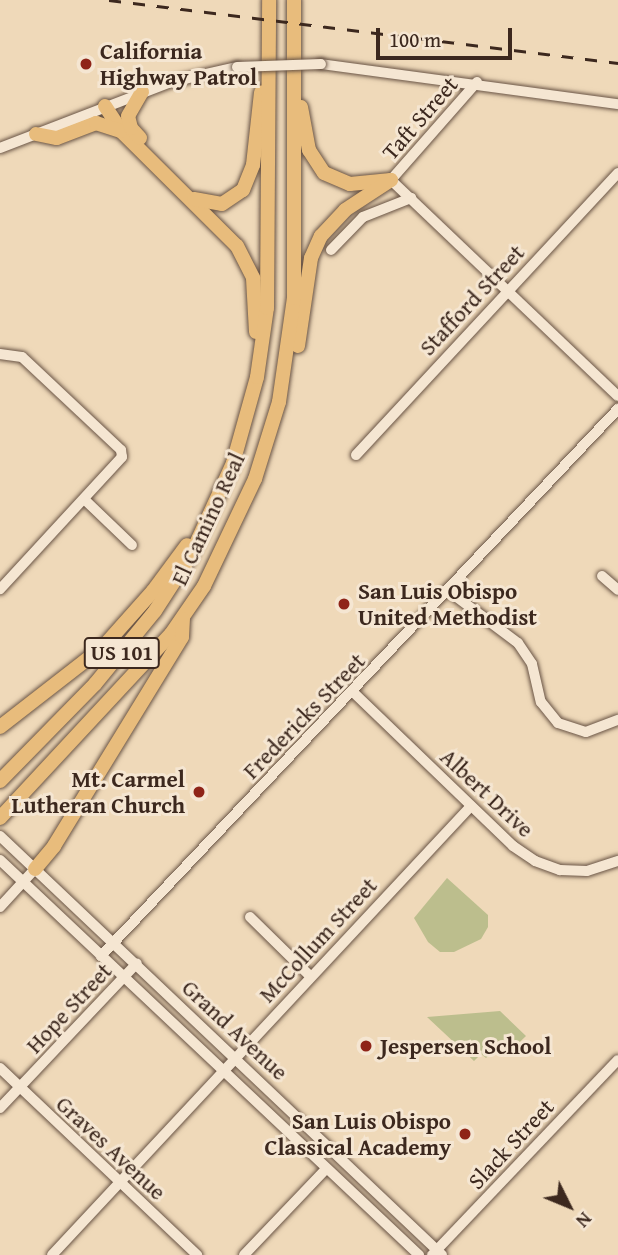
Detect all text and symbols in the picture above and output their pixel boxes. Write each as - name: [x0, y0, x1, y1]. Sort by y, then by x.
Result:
- scale bar: [380, 14, 516, 58]
- text: 100 m: [389, 24, 441, 55]
- place label: California Highway Patrol: [100, 37, 257, 91]
- marker: California Highway Patrol: [78, 56, 94, 72]
- street label: Taft Street: [376, 71, 464, 165]
- street label: Stafford Street: [414, 239, 530, 361]
- street label: El Camino Real: [165, 448, 251, 590]
- place label: San Luis Obispo United Methodist: [358, 577, 537, 631]
- marker: San Luis Obispo United Methodist: [336, 596, 352, 612]
- road number: US 101: [83, 636, 160, 670]
- street label: Fredericks Street: [237, 647, 371, 785]
- street label: Albert Drive: [435, 743, 539, 843]
- place label: Mt. Carmel Lutheran Church: [12, 765, 185, 819]
- marker: Mt. Carmel Lutheran Church: [191, 784, 207, 800]
- street label: McCollum Street: [253, 872, 383, 1008]
- street label: Hope Street: [20, 957, 118, 1059]
- street label: Grand Avenue: [176, 974, 294, 1086]
- place label: Jespersen School: [380, 1032, 551, 1060]
- marker: Jespersen School: [358, 1038, 374, 1054]
- street label: Graves Avenue: [50, 1090, 172, 1206]
- street label: Slack Street: [462, 1093, 560, 1195]
- place label: San Luis Obispo Classical Academy: [264, 1107, 451, 1161]
- marker: San Luis Obispo Classical Academy: [457, 1126, 473, 1142]
- north arrow: [534, 1171, 604, 1241]
- text: N: [570, 1206, 599, 1235]

